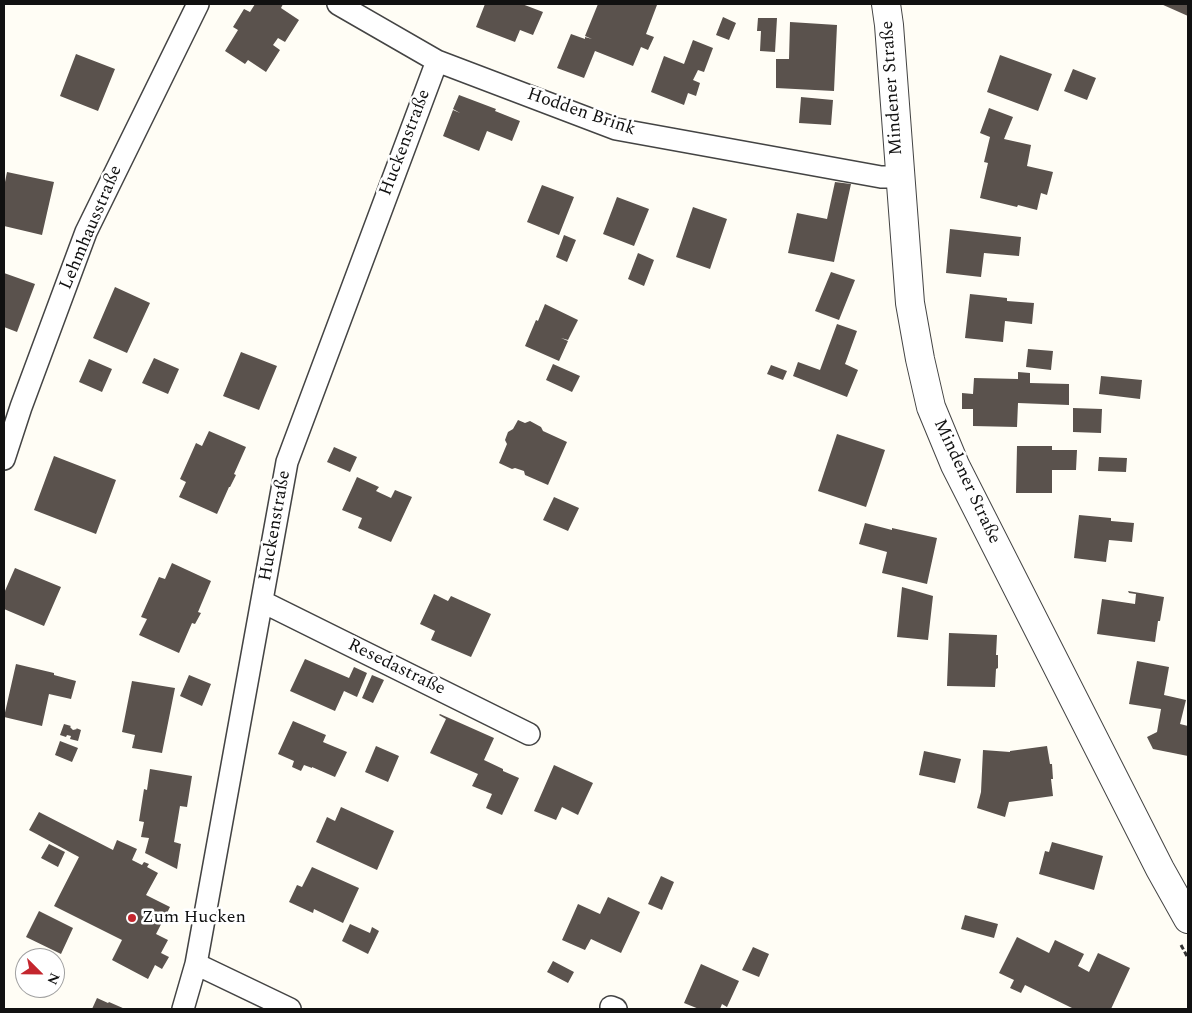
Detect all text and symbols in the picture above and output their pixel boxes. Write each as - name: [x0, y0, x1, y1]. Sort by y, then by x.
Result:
- street label: Mindener Straße: [878, 20, 908, 156]
- street label: Hodden Brink: [524, 84, 638, 142]
- street label: Huckenstraße: [376, 87, 436, 199]
- street label: Lehmhausstraße: [56, 163, 128, 293]
- street label: Mindener Straße: [928, 416, 1004, 548]
- street label: Huckenstraße: [256, 469, 296, 583]
- street label: Resedastraße: [344, 635, 448, 701]
- place label: Zum Hucken: [142, 907, 246, 929]
- marker: Zum Hucken: [126, 912, 138, 924]
- north arrow: [15, 948, 65, 998]
- text: N: [41, 969, 65, 988]

